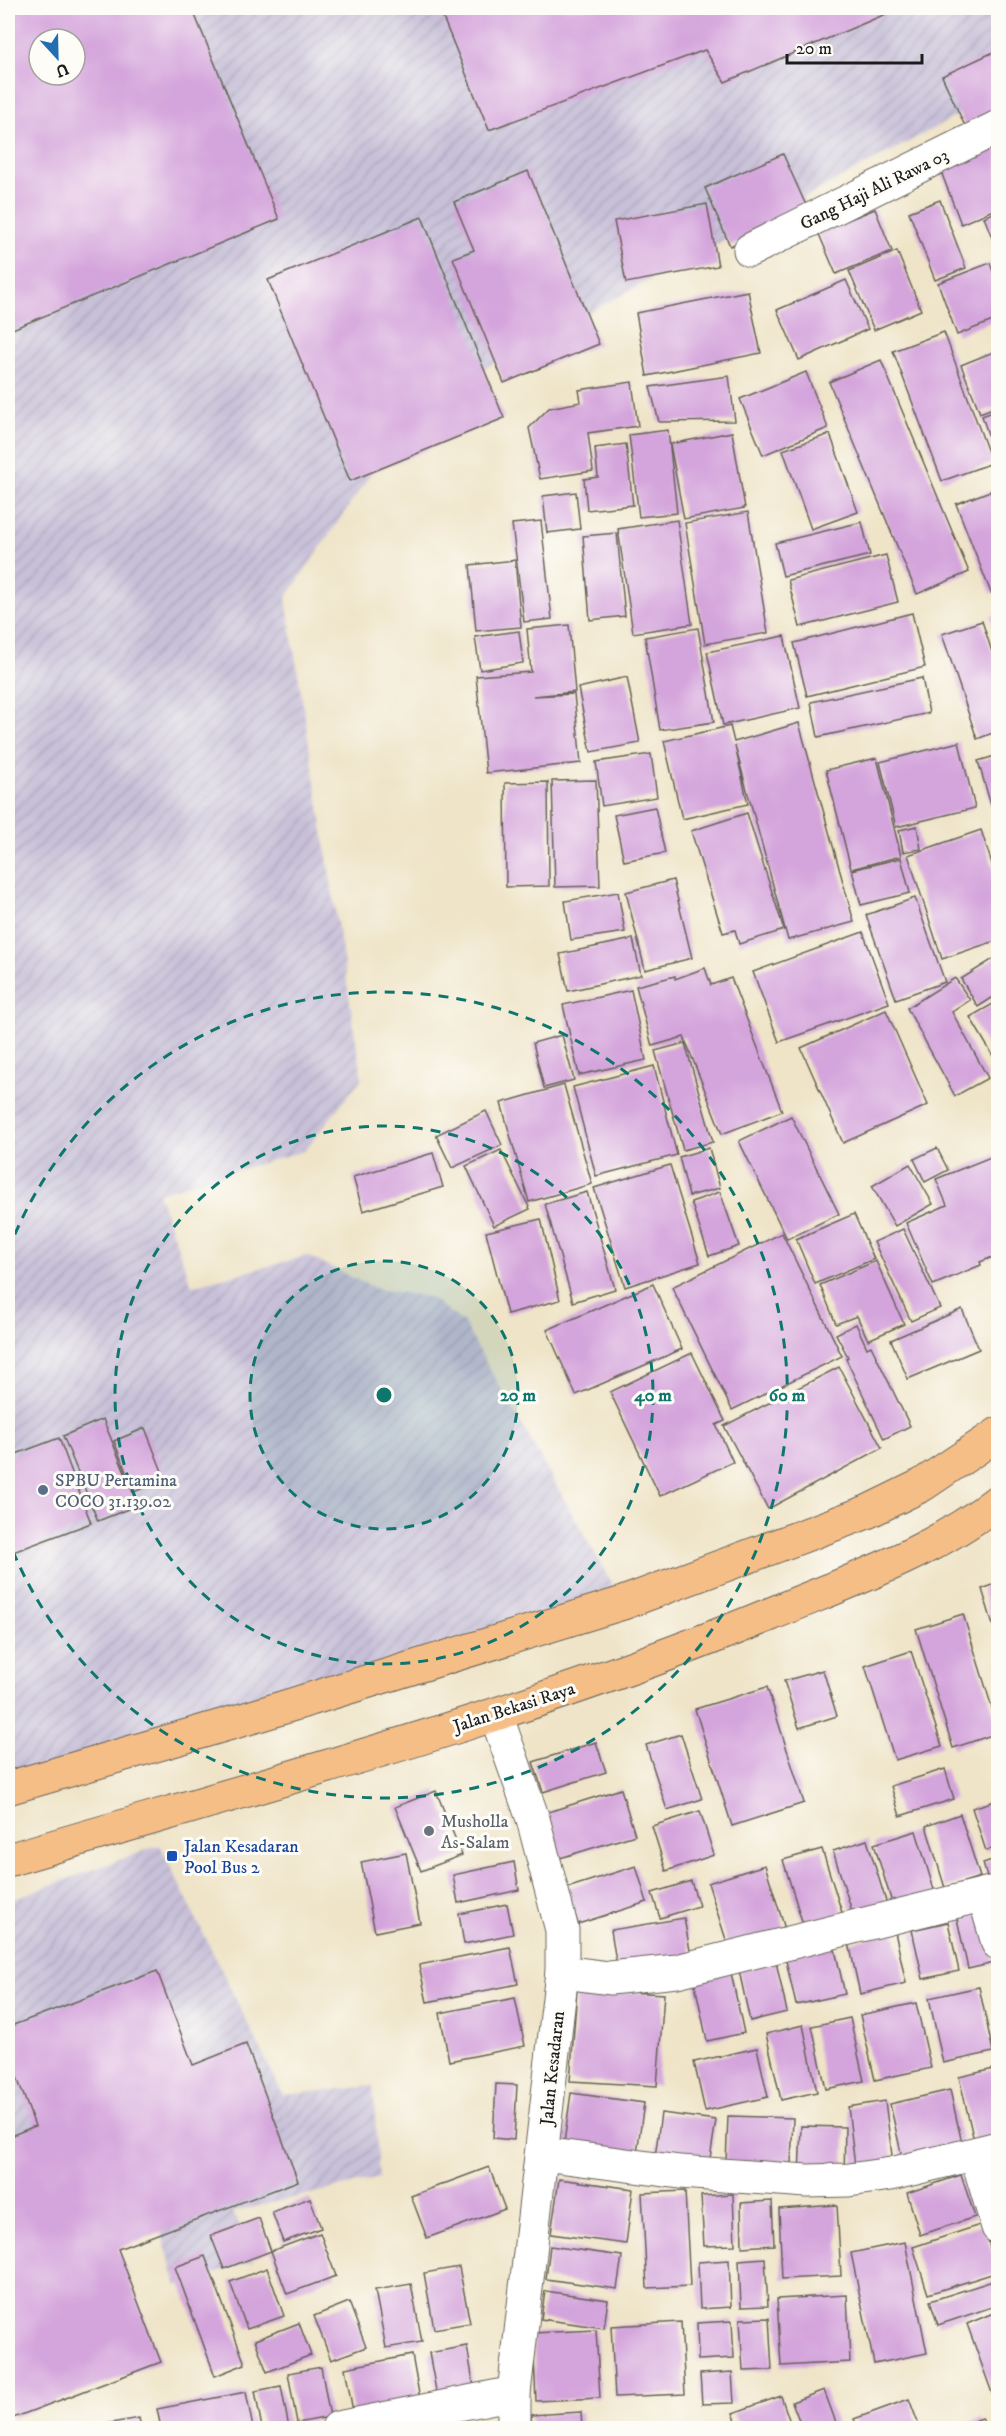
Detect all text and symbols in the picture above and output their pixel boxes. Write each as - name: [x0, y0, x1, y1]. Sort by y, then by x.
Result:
- north arrow: [27, 27, 87, 87]
- scale bar: [787, 27, 922, 65]
- text: 20 m: [796, 38, 832, 60]
- text: U: [52, 58, 72, 82]
- street label: Gang Haji Ali Rawa 03: [797, 144, 952, 235]
- centre of rings: [374, 1385, 394, 1405]
- text: 20 m: [500, 1385, 536, 1407]
- text: 40 m: [633, 1385, 672, 1407]
- text: 60 m: [769, 1385, 806, 1407]
- place label: SPBU Pertamina COCO 31.139.02: [55, 1470, 177, 1513]
- marker: SPBU Pertamina COCO 31.139.02: [36, 1483, 50, 1497]
- street label: Jalan Bekasi Raya: [449, 1678, 578, 1739]
- place label: Musholla As-Salam: [441, 1811, 509, 1854]
- marker: Musholla As-Salam: [422, 1824, 436, 1838]
- place label: Jalan Kesadaran Pool Bus 2: [182, 1836, 299, 1879]
- marker: Jalan Kesadaran Pool Bus 2: [165, 1849, 179, 1863]
- street label: Jalan Kesadaran: [536, 2009, 570, 2128]

